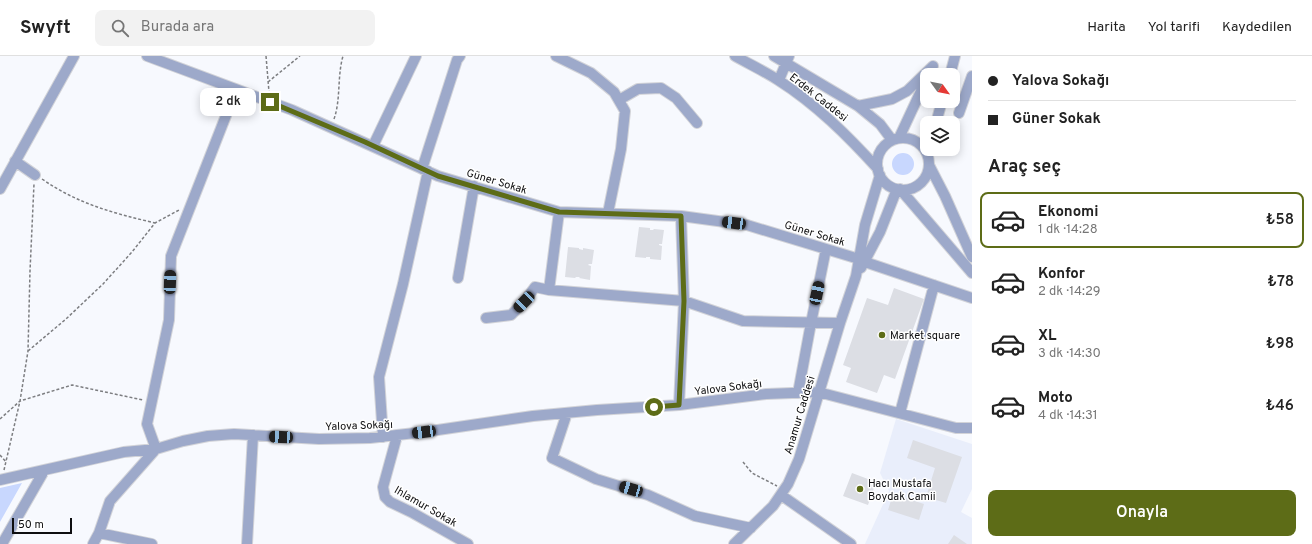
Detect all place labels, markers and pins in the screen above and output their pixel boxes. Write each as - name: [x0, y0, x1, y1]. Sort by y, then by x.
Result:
- place label: Market square: [890, 329, 960, 343]
- marker: Market square: [877, 330, 887, 340]
- place label: Hacı Mustafa Boydak Camii: [868, 477, 936, 504]
- marker: Hacı Mustafa Boydak Camii: [855, 484, 865, 494]

